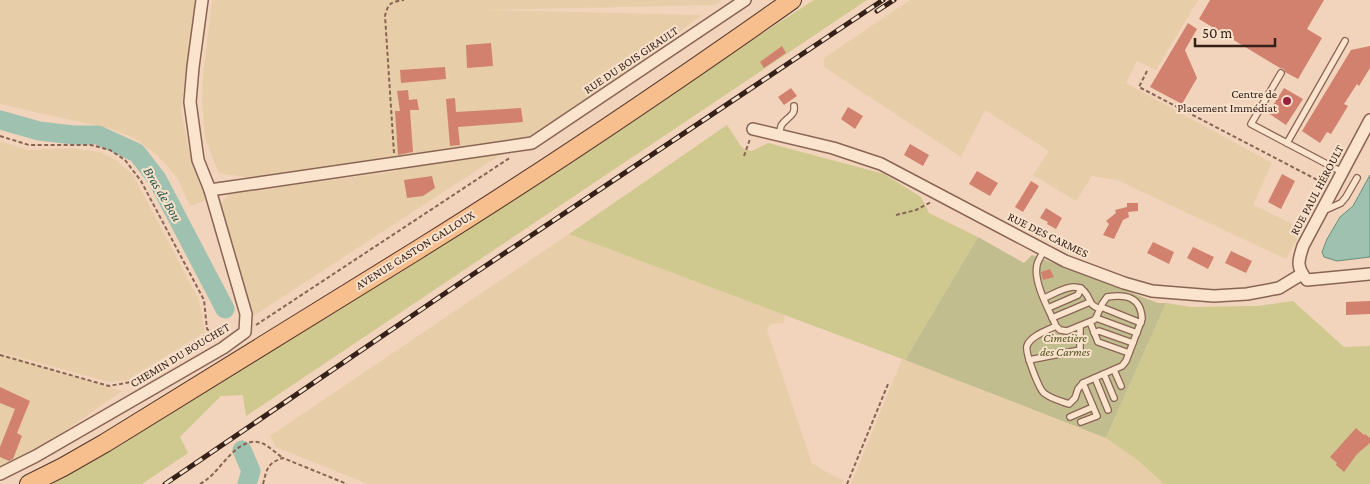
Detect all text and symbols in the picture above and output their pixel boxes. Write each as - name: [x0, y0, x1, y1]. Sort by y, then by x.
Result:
- scale bar: [1195, 15, 1275, 47]
- street label: RUE DU BOIS GIRAULT: [581, 23, 681, 97]
- text: 50 m: [1202, 25, 1232, 41]
- place label: Centre de Placement Immédiat: [1177, 87, 1278, 115]
- marker: Centre de Placement Immédiat: [1281, 95, 1293, 107]
- street label: RUE PAUL HÉROULT: [1287, 142, 1347, 237]
- water label: Bras de Bou: [140, 164, 186, 224]
- street label: AVENUE GASTON GALLOUX: [353, 207, 477, 292]
- street label: RUE DES CARMES: [1005, 209, 1091, 261]
- street label: CHEMIN DU BOUCHET: [128, 320, 233, 390]
- park label: Cimetière des Carmes: [1040, 331, 1090, 359]

